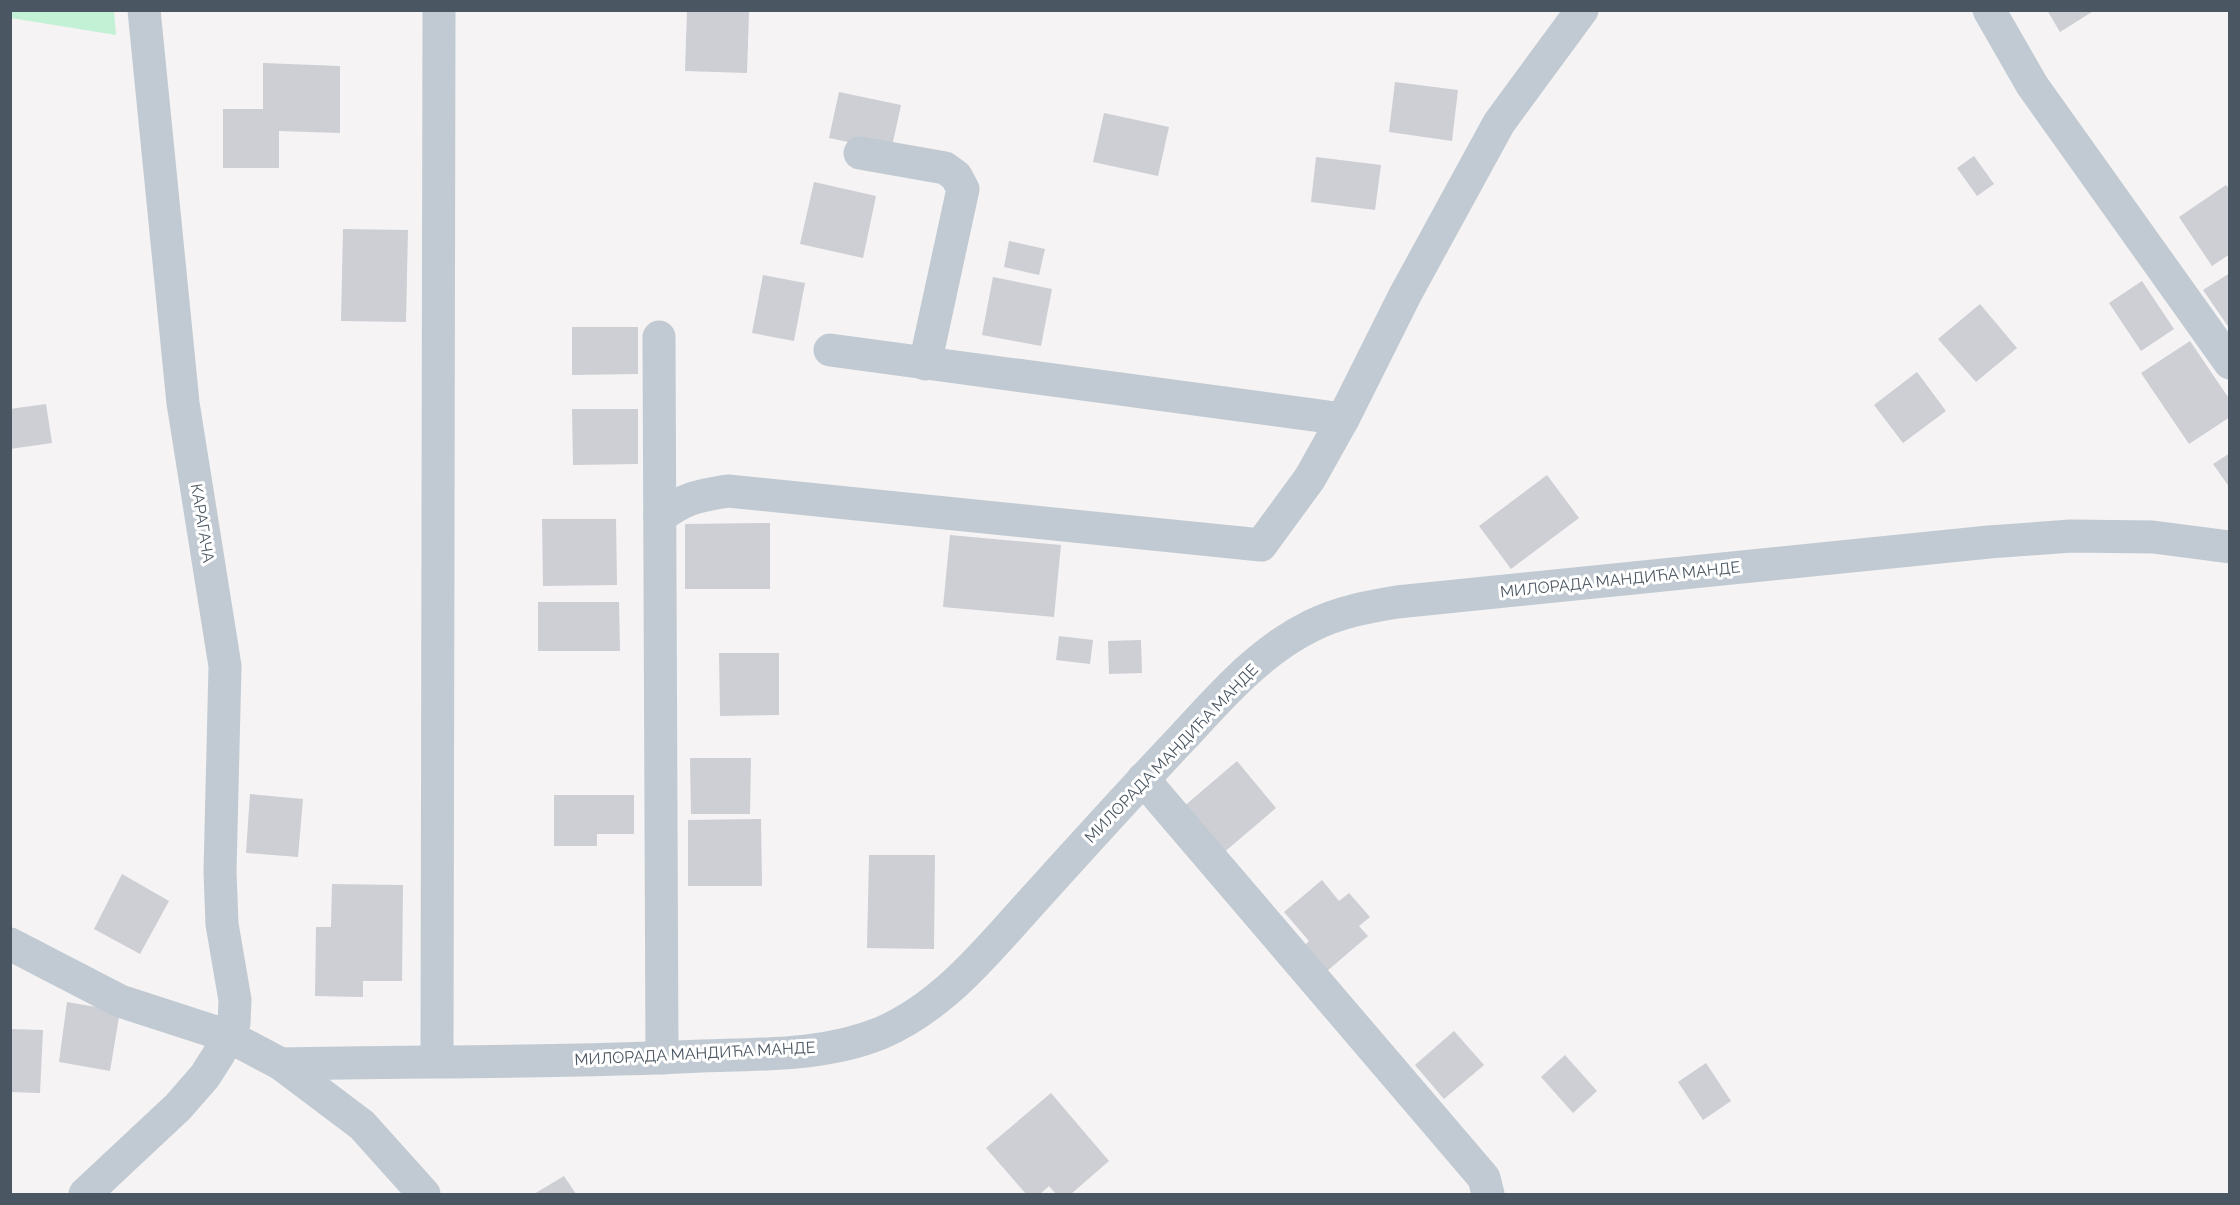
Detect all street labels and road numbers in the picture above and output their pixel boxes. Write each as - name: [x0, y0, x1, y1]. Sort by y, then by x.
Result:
- street label: КАРАГАЧА: [187, 482, 218, 564]
- street label: МИЛОРАДА МАНДИЋА МАНДЕ: [1499, 557, 1741, 602]
- street label: МИЛОРАДА МАНДИЋА МАНДЕ: [1081, 660, 1262, 847]
- street label: МИЛОРАДА МАНДИЋА МАНДЕ: [574, 1038, 816, 1069]

